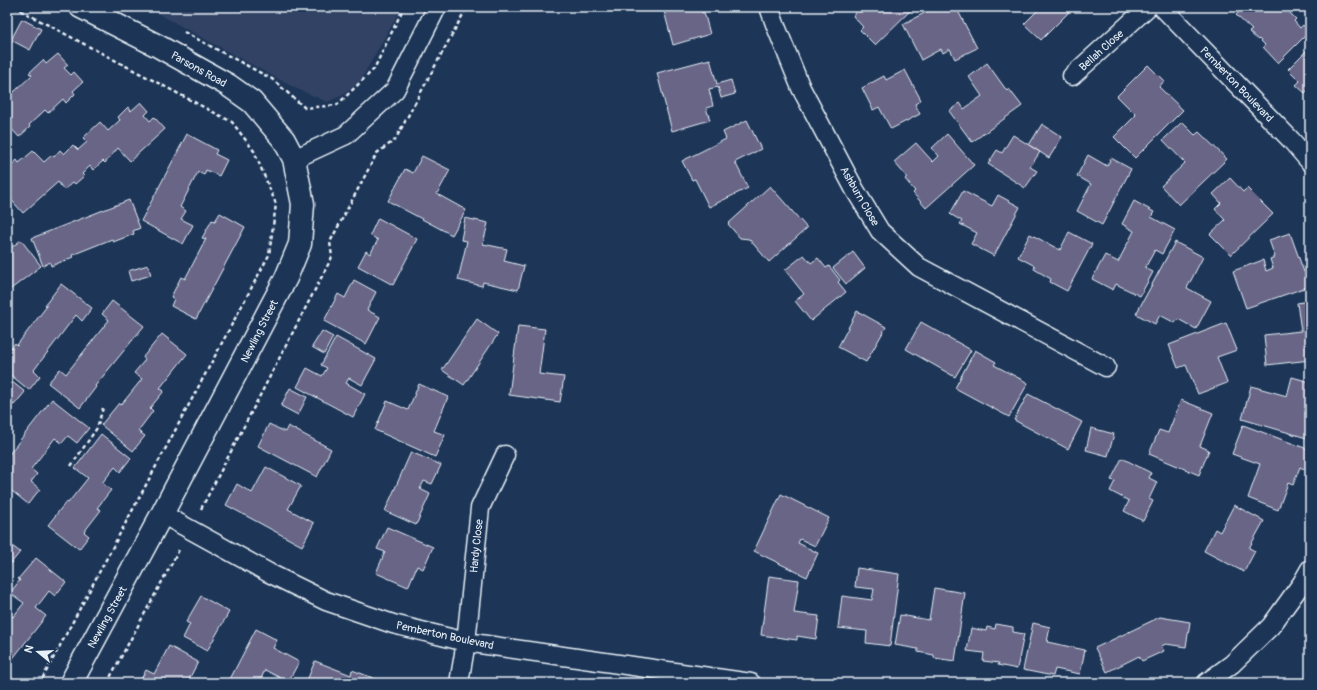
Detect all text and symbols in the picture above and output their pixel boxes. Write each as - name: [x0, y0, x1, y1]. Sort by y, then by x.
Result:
- street label: Bellah Close: [1076, 27, 1127, 74]
- street label: Pemberton Boulevard: [1197, 44, 1276, 125]
- street label: Parsons Road: [169, 49, 229, 90]
- street label: Ashburn Close: [837, 164, 882, 229]
- street label: Newling Street: [238, 297, 281, 365]
- street label: Hardy Close: [467, 518, 486, 574]
- street label: Newling Street: [85, 584, 130, 650]
- street label: Pemberton Boulevard: [395, 619, 495, 652]
- north arrow: [18, 632, 58, 672]
- text: N: [22, 643, 36, 655]

